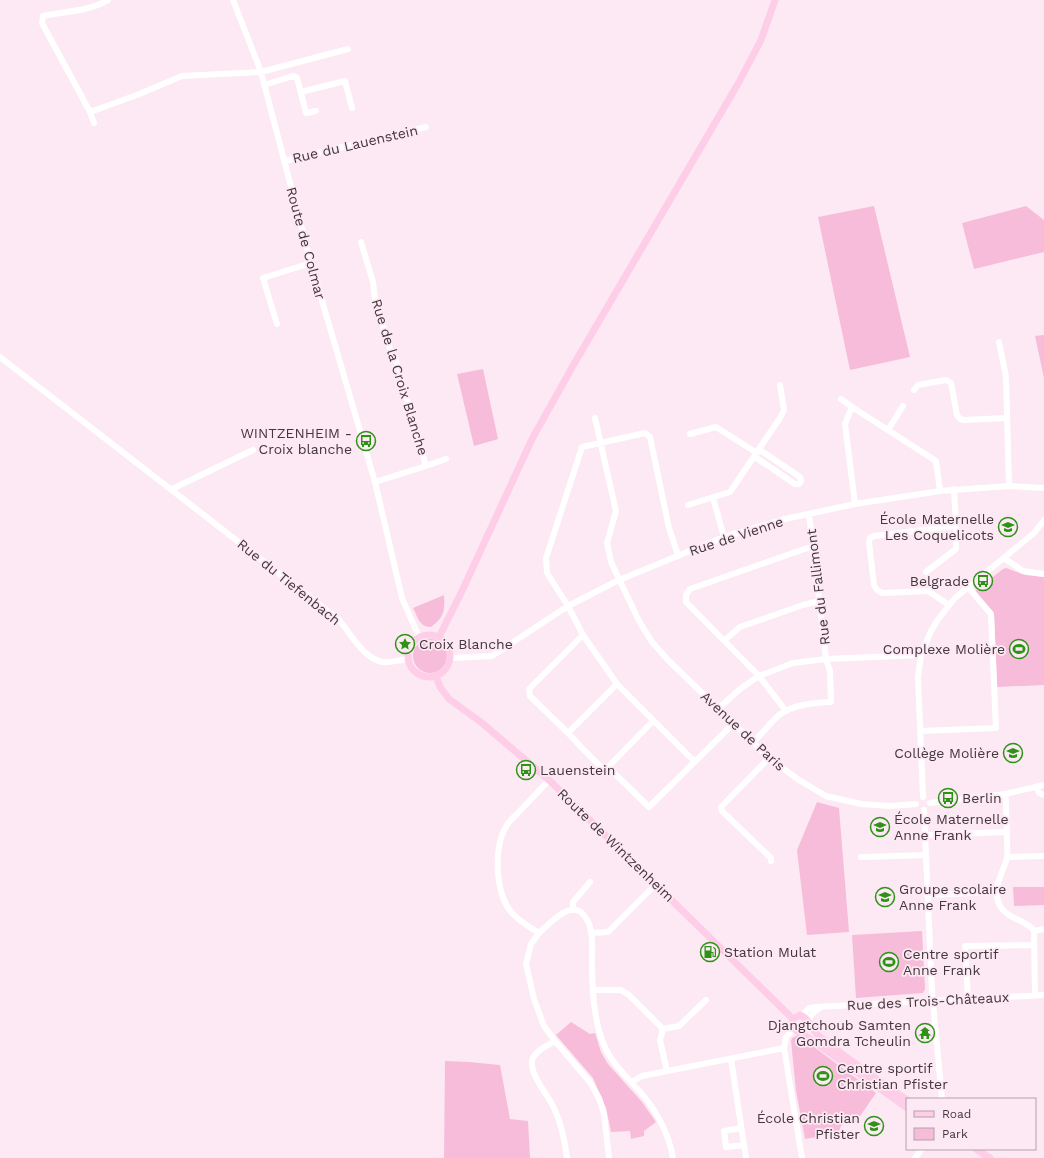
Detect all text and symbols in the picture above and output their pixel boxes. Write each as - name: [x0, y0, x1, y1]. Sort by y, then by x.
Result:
- street label: Rue du Lauenstein: [291, 122, 419, 166]
- street label: Route de Colmar: [283, 185, 329, 301]
- street label: Rue de la Croix Blanche: [369, 297, 431, 457]
- place label: WINTZENHEIM - Croix blanche: [240, 425, 352, 457]
- bus stop icon: WINTZENHEIM - Croix blanche: [355, 430, 377, 452]
- place label: École Maternelle Les Coquelicots: [879, 511, 994, 543]
- street label: Rue de Vienne: [687, 513, 785, 559]
- school or university icon: École Maternelle Les Coquelicots: [997, 516, 1019, 538]
- street label: Rue du Fallimont: [803, 528, 833, 646]
- street label: Rue du Tiefenbach: [234, 536, 344, 628]
- bus stop icon: Belgrade: [972, 570, 994, 592]
- place label: Belgrade: [910, 573, 969, 589]
- place icon: Croix Blanche: [394, 633, 416, 655]
- place label: Croix Blanche: [419, 636, 513, 652]
- sports icon: Complexe Molière: [1008, 638, 1030, 660]
- place label: Complexe Molière: [883, 641, 1005, 657]
- street label: Avenue de Paris: [698, 688, 788, 774]
- school or university icon: Collège Molière: [1002, 742, 1024, 764]
- place label: Collège Molière: [894, 745, 999, 761]
- bus stop icon: Lauenstein: [515, 759, 537, 781]
- place label: Lauenstein: [540, 762, 615, 778]
- street label: Route de Wintzenheim: [554, 785, 678, 905]
- bus stop icon: Berlin: [937, 787, 959, 809]
- place label: Berlin: [962, 790, 1002, 806]
- place label: École Maternelle Anne Frank: [894, 811, 1009, 843]
- school or university icon: École Maternelle Anne Frank: [869, 816, 891, 838]
- place label: Groupe scolaire Anne Frank: [899, 881, 1006, 913]
- school or university icon: Groupe scolaire Anne Frank: [874, 886, 896, 908]
- fuel station icon: Station Mulat: [699, 941, 721, 963]
- place label: Station Mulat: [724, 944, 816, 960]
- place label: Centre sportif Anne Frank: [903, 946, 999, 978]
- sports icon: Centre sportif Anne Frank: [878, 951, 900, 973]
- street label: Rue des Trois-Châteaux: [846, 989, 1010, 1013]
- place label: Djangtchoub Samten Gomdra Tcheulin: [768, 1017, 911, 1049]
- temple icon: Djangtchoub Samten Gomdra Tcheulin: [914, 1022, 936, 1044]
- place label: Centre sportif Christian Pfister: [837, 1060, 948, 1092]
- sports icon: Centre sportif Christian Pfister: [812, 1065, 834, 1087]
- legend: [906, 1098, 1036, 1150]
- text: Road: [942, 1107, 971, 1121]
- place label: École Christian Pfister: [757, 1110, 860, 1142]
- school or university icon: École Christian Pfister: [863, 1115, 885, 1137]
- text: Park: [942, 1127, 968, 1141]

